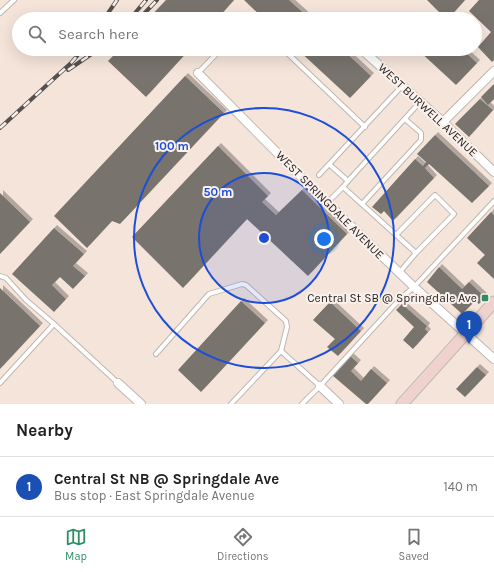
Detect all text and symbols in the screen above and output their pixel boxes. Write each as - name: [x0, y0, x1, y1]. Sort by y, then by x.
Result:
- search box: [12, 12, 482, 56]
- icon: search: [26, 23, 48, 45]
- text: Search here: [58, 25, 139, 43]
- street label: WEST BURWELL AVENUE: [375, 60, 481, 160]
- text: 100 m: [155, 139, 189, 153]
- street label: WEST SPRINGDALE AVENUE: [273, 148, 387, 262]
- text: 50 m: [204, 185, 233, 199]
- your location: [314, 229, 334, 249]
- centre of rings: [257, 231, 271, 245]
- place label: Central St SB @ Springdale Ave: [307, 291, 477, 305]
- marker: Central St SB @ Springdale Ave: [480, 293, 490, 303]
- pin: 1: [456, 311, 482, 344]
- text: Nearby: [16, 420, 73, 440]
- text: Central St NB @ Springdale Ave: [54, 470, 279, 488]
- text: 1: [27, 479, 31, 494]
- text: 140 m: [443, 479, 478, 494]
- text: Bus stop · East Springdale Avenue: [54, 488, 254, 503]
- tab: Map: [65, 526, 87, 563]
- tab: Directions: [217, 526, 269, 563]
- tab: Saved: [399, 526, 429, 563]

